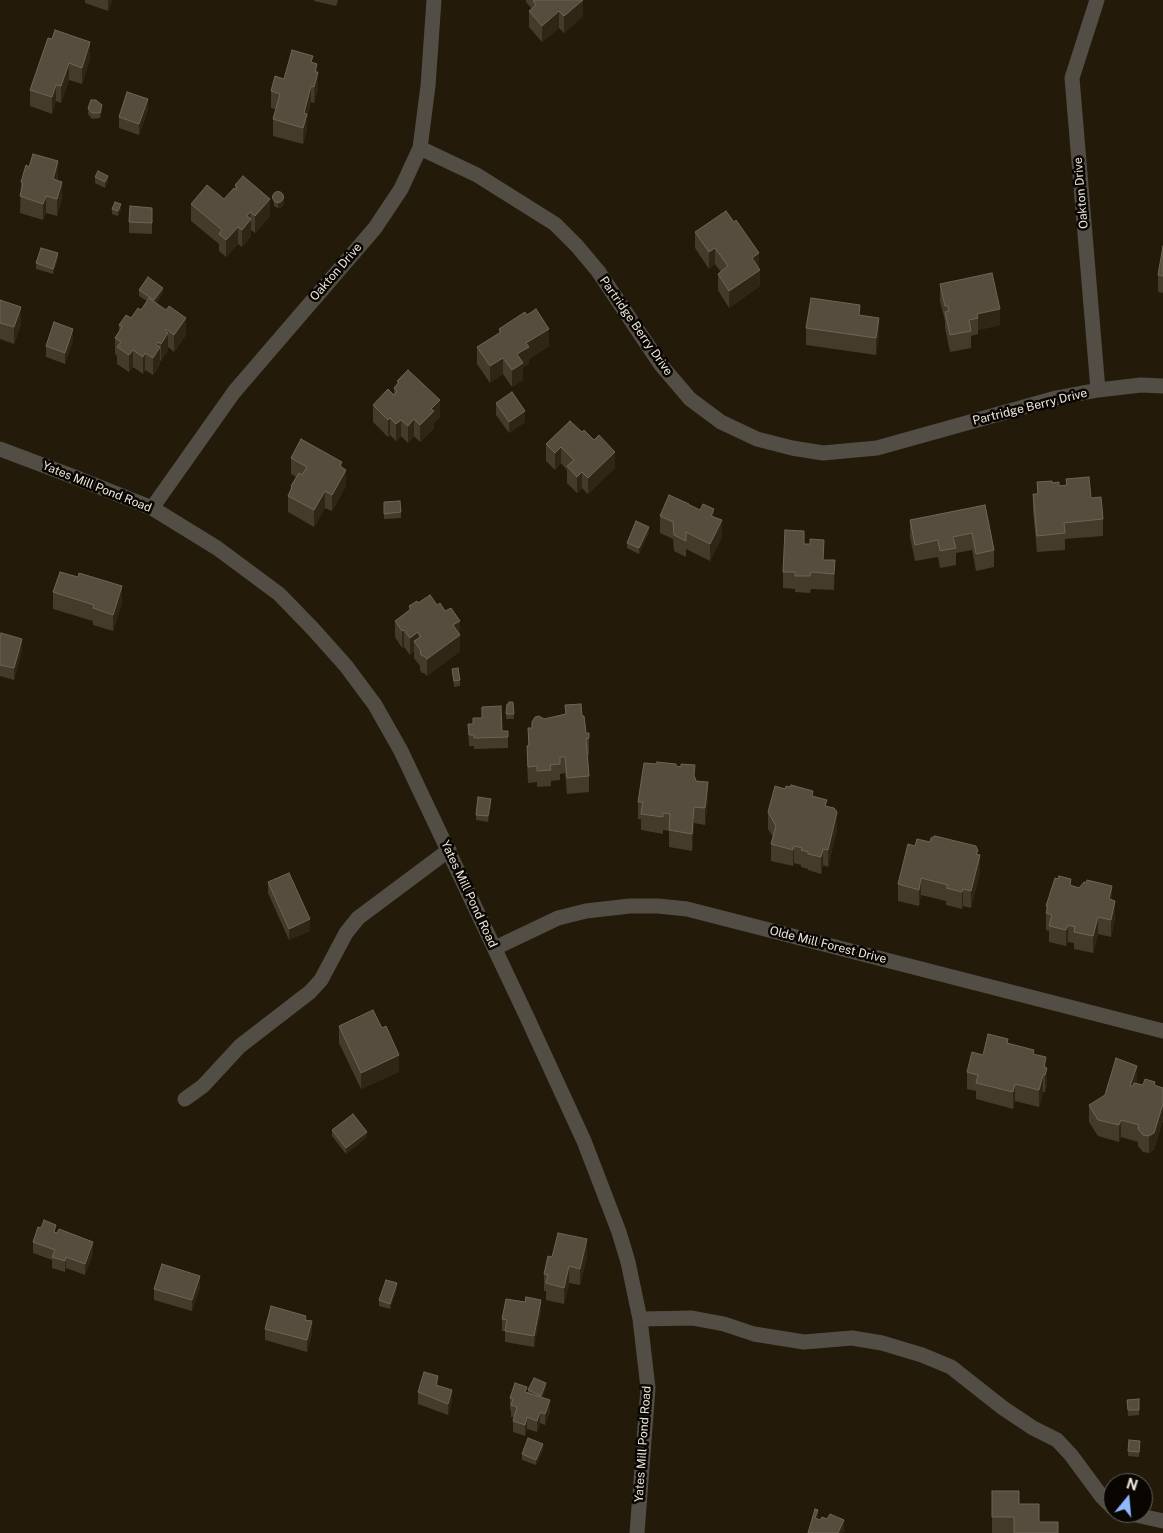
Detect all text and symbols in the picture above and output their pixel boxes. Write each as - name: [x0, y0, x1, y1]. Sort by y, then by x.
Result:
- street label: Oakton Drive: [1071, 157, 1091, 229]
- street label: Oakton Drive: [307, 240, 365, 304]
- street label: Partridge Berry Drive: [596, 274, 676, 378]
- street label: Partridge Berry Drive: [971, 386, 1089, 428]
- street label: Yates Mill Pond Road: [40, 458, 154, 516]
- street label: Yates Mill Pond Road: [438, 838, 500, 950]
- street label: Olde Mill Forest Drive: [768, 924, 888, 966]
- street label: Yates Mill Pond Road: [632, 1385, 654, 1503]
- north arrow: [1103, 1473, 1153, 1523]
- text: N: [1125, 1475, 1140, 1494]

